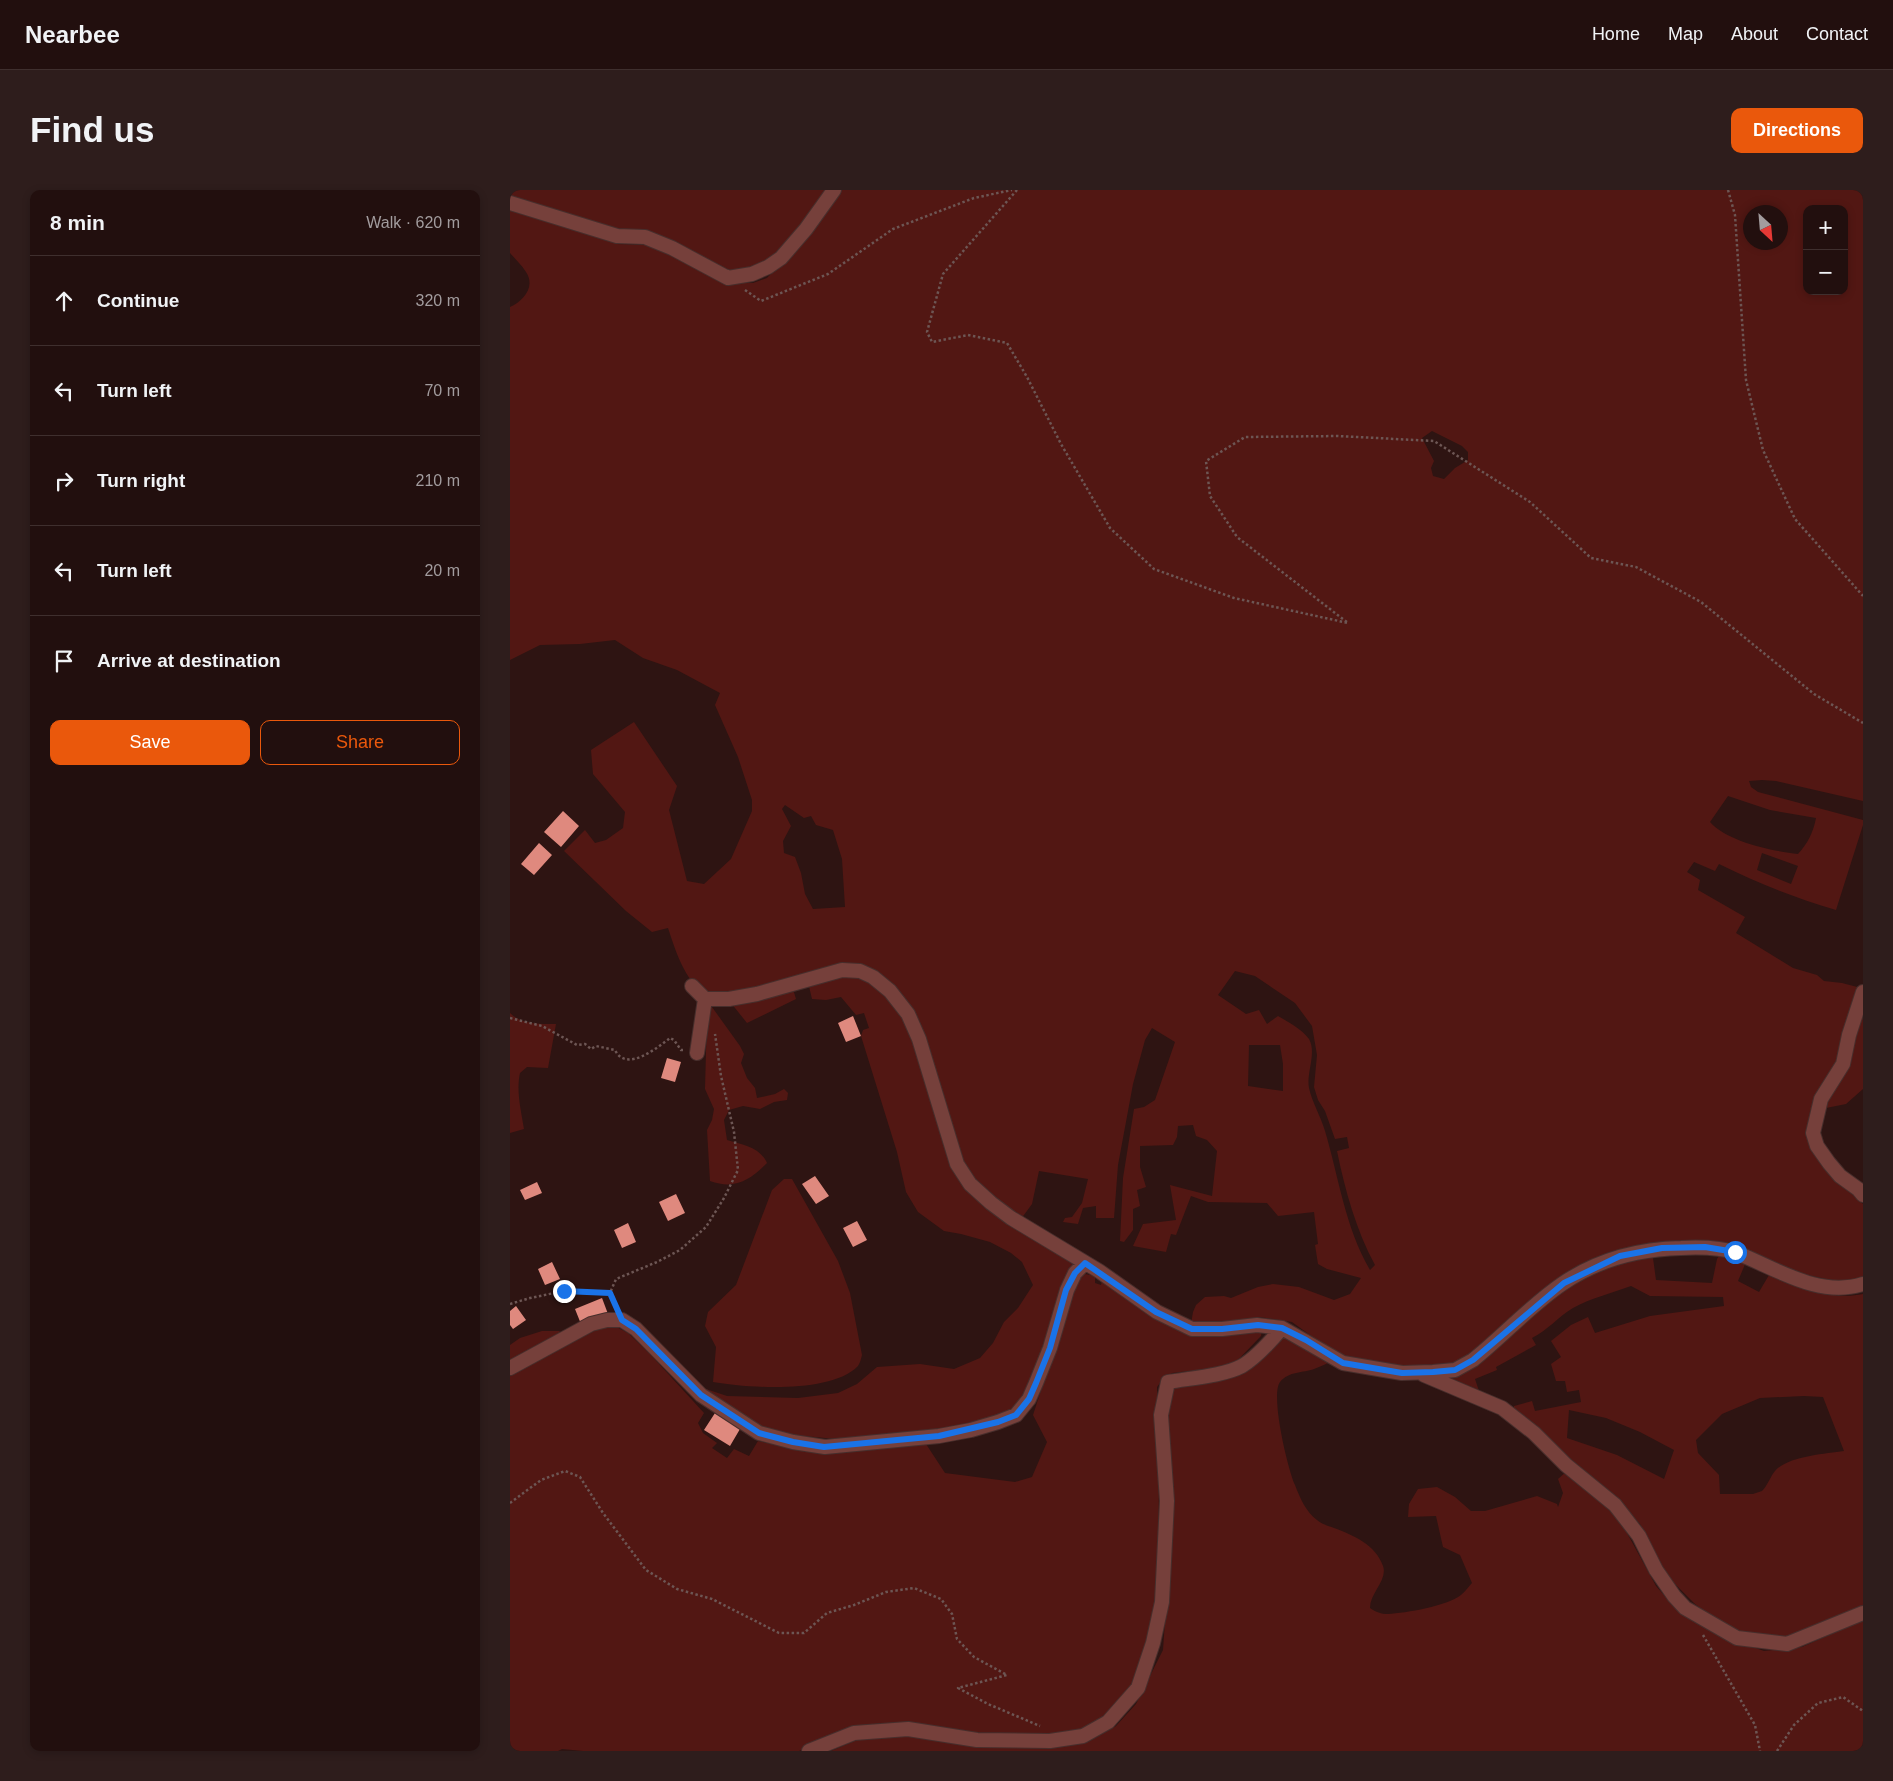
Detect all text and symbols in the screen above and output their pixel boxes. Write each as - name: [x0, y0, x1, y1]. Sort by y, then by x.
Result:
- text: Nearbee: [25, 21, 120, 48]
- text: Home: [1592, 24, 1640, 44]
- text: Map: [1668, 24, 1703, 44]
- text: About: [1731, 24, 1778, 44]
- text: Contact: [1806, 24, 1868, 44]
- button: Directions: [1731, 108, 1863, 153]
- text: Find us: [30, 110, 154, 149]
- north arrow: [1743, 205, 1788, 250]
- map controls: [1803, 205, 1848, 295]
- button: +: [1803, 205, 1848, 250]
- text: 8 min: [50, 211, 105, 234]
- text: Walk · 620 m: [366, 214, 460, 231]
- button: −: [1803, 250, 1848, 295]
- icon: ahead: [50, 287, 78, 315]
- text: Continue: [97, 290, 179, 311]
- text: 320 m: [416, 292, 460, 309]
- icon: left: [50, 377, 78, 405]
- text: Turn left: [97, 380, 172, 401]
- text: 70 m: [424, 382, 460, 399]
- icon: right: [50, 467, 78, 495]
- text: Turn right: [97, 470, 185, 491]
- text: 210 m: [416, 472, 460, 489]
- icon: left: [50, 557, 78, 585]
- text: Turn left: [97, 560, 172, 581]
- text: 20 m: [424, 562, 460, 579]
- icon: arrive: [50, 647, 78, 675]
- text: Arrive at destination: [97, 650, 281, 671]
- button: Save: [50, 720, 250, 765]
- button: Share: [260, 720, 460, 765]
- route start: [1724, 1241, 1747, 1264]
- route end: [553, 1280, 576, 1303]

